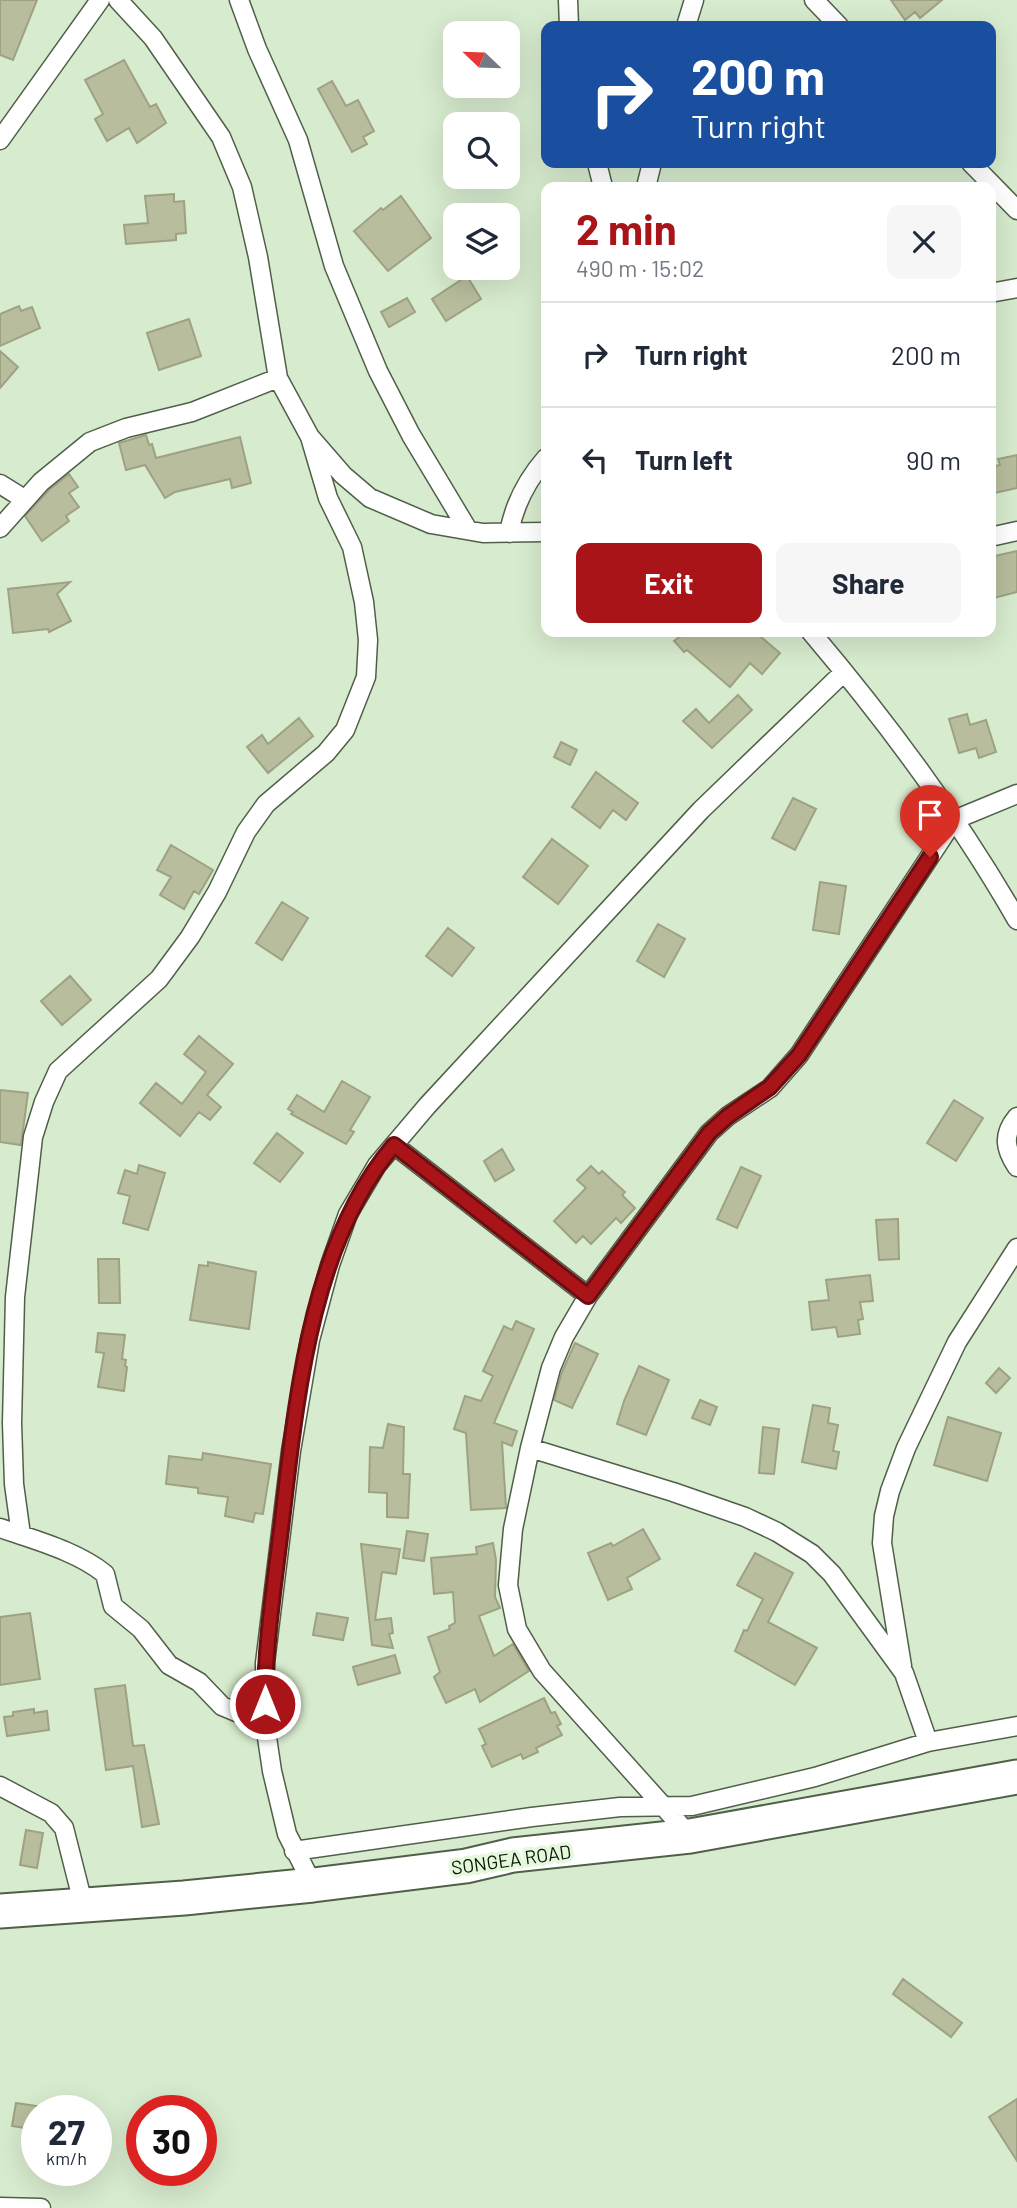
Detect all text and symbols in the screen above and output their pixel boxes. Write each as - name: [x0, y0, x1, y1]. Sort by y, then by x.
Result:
- north arrow: [443, 21, 520, 98]
- map controls: [443, 21, 520, 280]
- text: 200 m: [691, 46, 825, 105]
- icon: right: [576, 49, 667, 140]
- text: Turn right: [691, 106, 826, 144]
- button: search: [443, 112, 520, 189]
- button: layers: [443, 203, 520, 280]
- text: 2 min: [576, 203, 677, 253]
- button: close: [887, 205, 961, 279]
- text: 490 m · 15:02: [576, 254, 704, 282]
- icon: right: [576, 336, 614, 374]
- text: Turn right: [635, 339, 748, 370]
- text: 200 m: [891, 339, 961, 370]
- icon: left: [576, 441, 614, 479]
- text: Turn left: [635, 444, 733, 475]
- text: 90 m: [906, 444, 961, 475]
- button: Exit: [576, 543, 762, 623]
- button: Share: [776, 543, 961, 623]
- pin: [900, 785, 960, 857]
- icon: arrive: [911, 796, 949, 834]
- position arrow: [228, 1667, 302, 1741]
- street label: SONGEA ROAD: [450, 1839, 572, 1879]
- speed limit sign: 30: [126, 2095, 217, 2186]
- text: 27: [48, 2110, 85, 2152]
- text: km/h: [46, 2147, 87, 2169]

